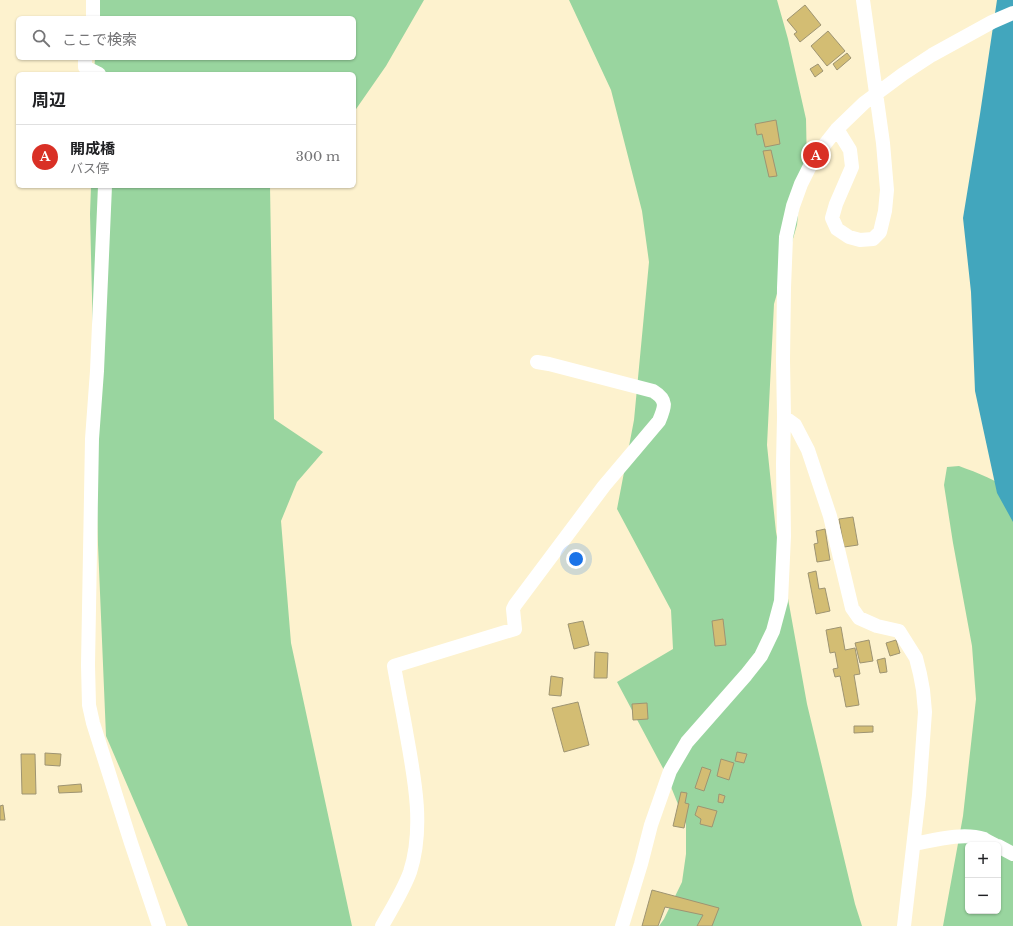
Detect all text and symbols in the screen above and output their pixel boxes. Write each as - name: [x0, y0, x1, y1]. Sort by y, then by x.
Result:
- search box: [16, 16, 356, 60]
- icon: search: [30, 27, 52, 49]
- text: ここで検索: [62, 30, 137, 49]
- text: 周辺: [32, 90, 66, 111]
- text: 開成橋: [70, 139, 115, 158]
- pin: A: [803, 140, 829, 170]
- text: A: [40, 148, 50, 165]
- text: 300 m: [296, 148, 340, 165]
- text: バス停: [70, 160, 109, 177]
- your location: [566, 549, 586, 569]
- map controls: [965, 842, 1001, 914]
- button: +: [965, 842, 1001, 878]
- button: −: [965, 878, 1001, 914]

